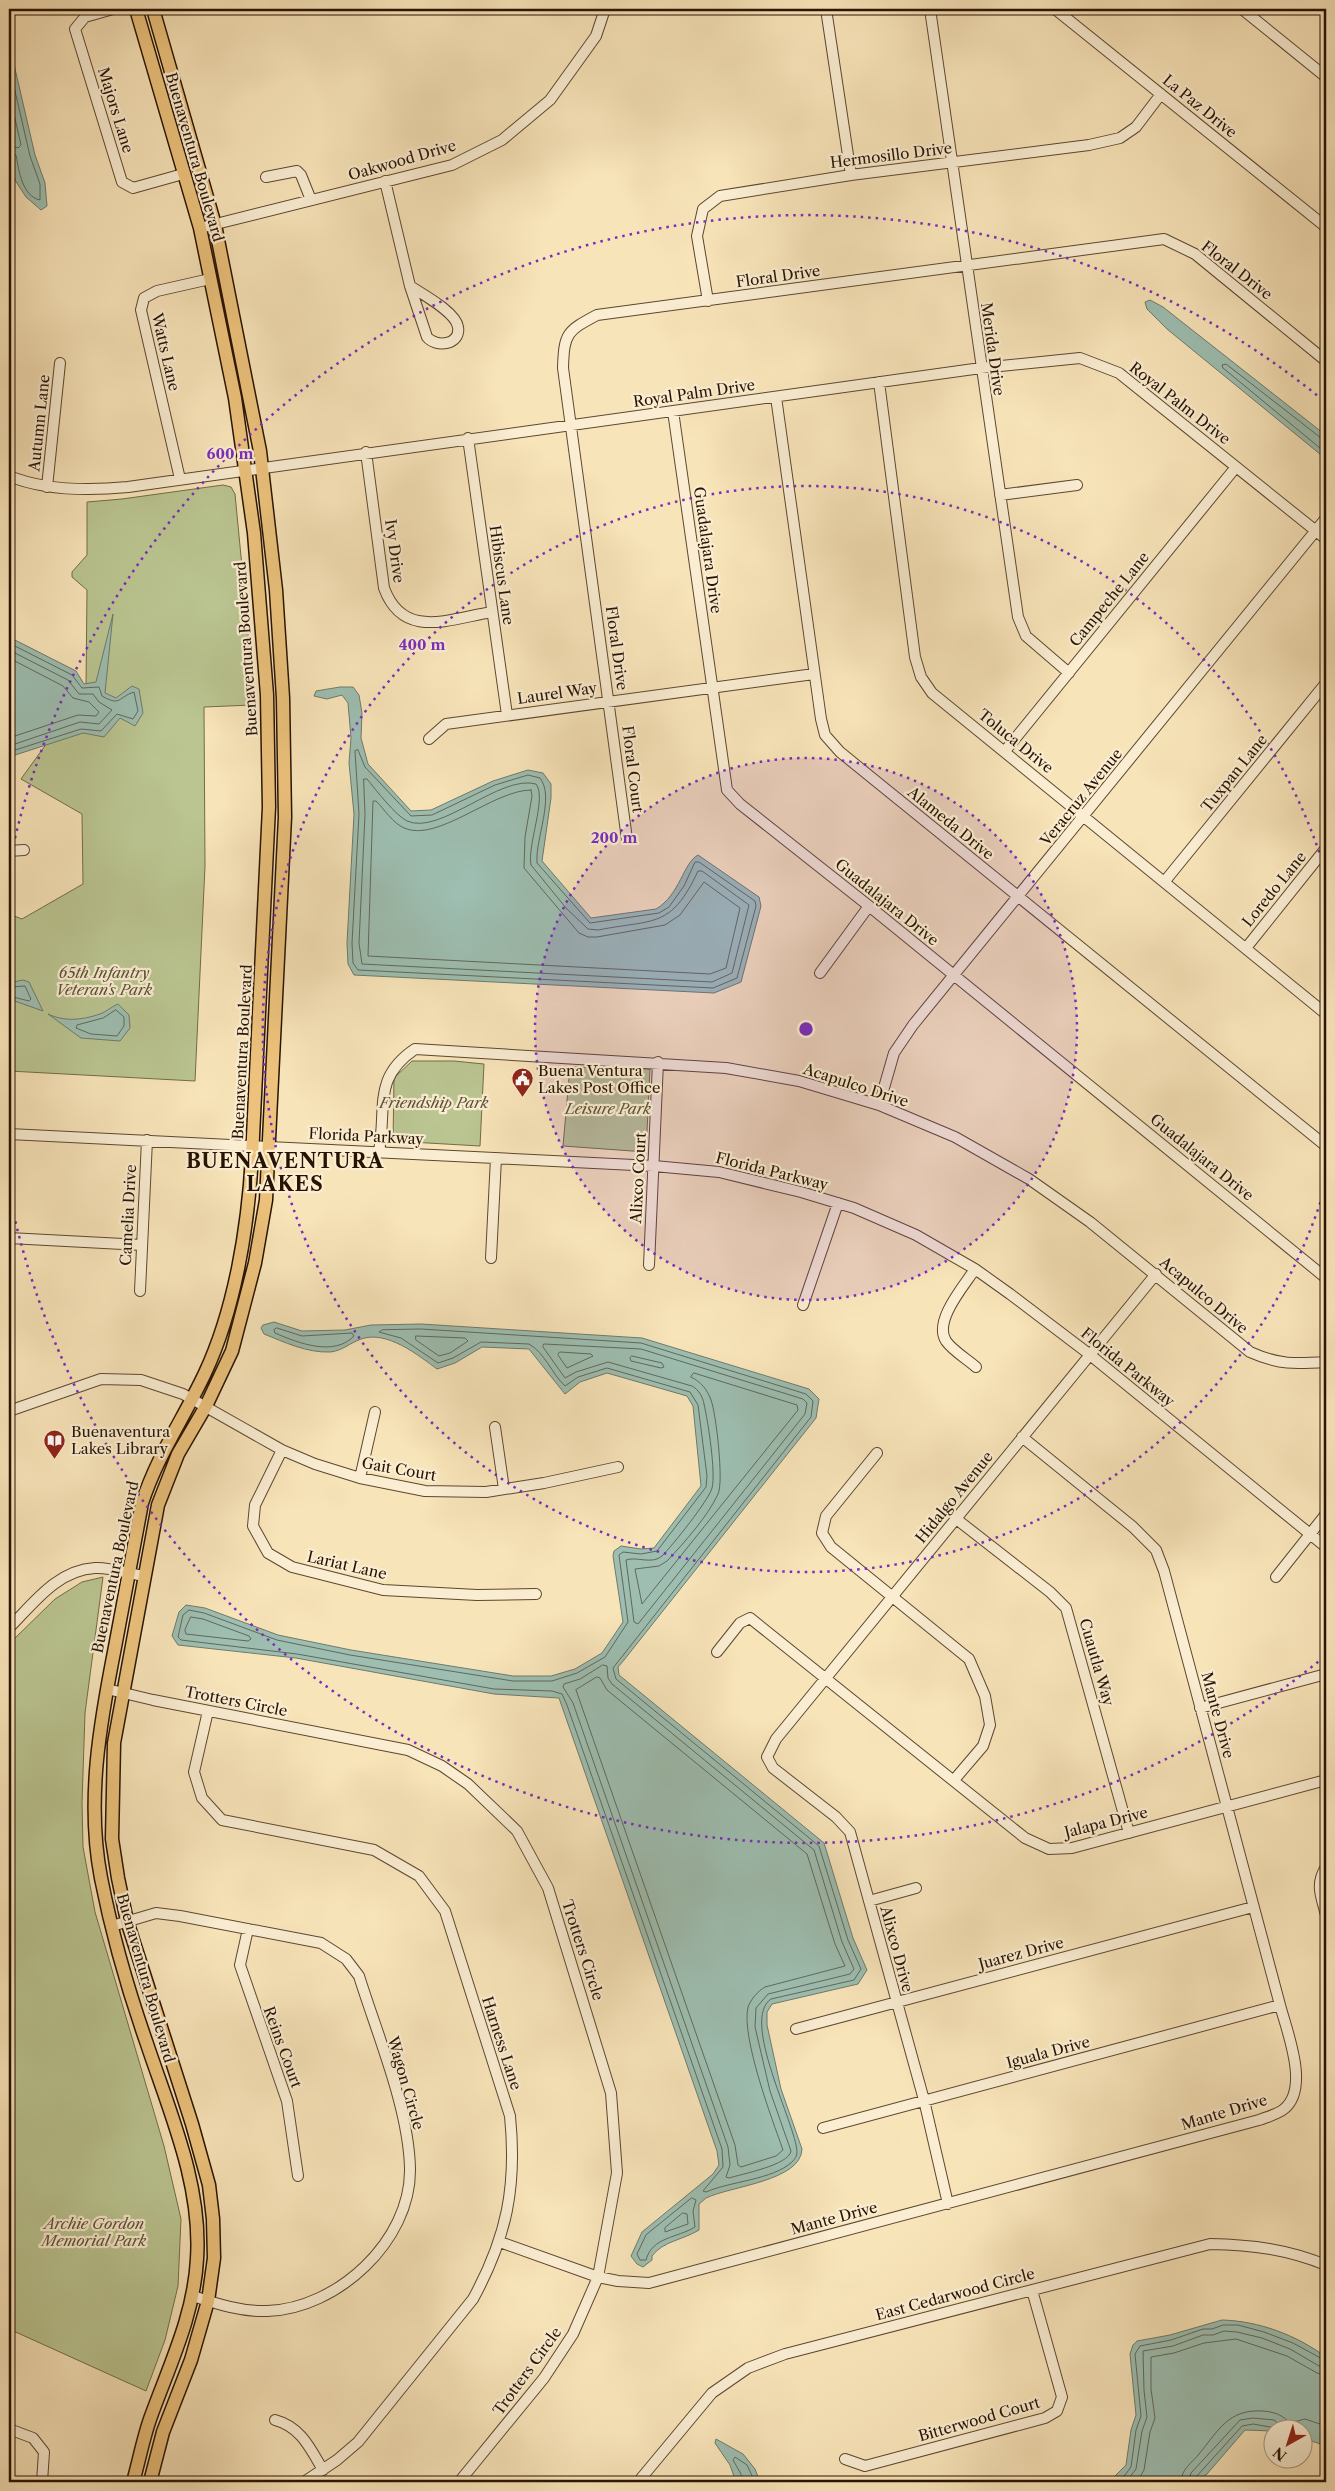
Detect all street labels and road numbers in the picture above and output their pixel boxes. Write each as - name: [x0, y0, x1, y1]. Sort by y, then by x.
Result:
- street label: Majors Lane: [94, 65, 138, 155]
- street label: Buenaventura Boulevard: [162, 70, 228, 244]
- street label: La Paz Drive: [1159, 70, 1241, 142]
- street label: Oakwood Drive: [346, 136, 458, 184]
- street label: Hermosillo Drive: [829, 138, 953, 172]
- street label: Floral Drive: [1198, 236, 1276, 304]
- street label: Floral Drive: [735, 261, 821, 291]
- street label: Merida Drive: [977, 301, 1009, 397]
- street label: Watts Lane: [148, 310, 184, 393]
- street label: Royal Palm Drive: [1126, 358, 1234, 448]
- street label: Autumn Lane: [24, 373, 54, 474]
- street label: Royal Palm Drive: [632, 375, 756, 411]
- street label: Guadalajara Drive: [690, 485, 726, 615]
- street label: Ivy Drive: [381, 518, 409, 584]
- street label: Hibiscus Lane: [486, 524, 518, 626]
- street label: Campeche Lane: [1065, 548, 1153, 650]
- street label: Buenaventura Boulevard: [230, 561, 262, 737]
- street label: Floral Drive: [602, 605, 632, 691]
- street label: Laurel Way: [516, 678, 599, 708]
- street label: Toluca Drive: [975, 705, 1057, 777]
- street label: Floral Court: [618, 724, 648, 814]
- street label: Tuxpan Lane: [1197, 730, 1271, 816]
- street label: Veracruz Avenue: [1035, 744, 1126, 850]
- street label: Alameda Drive: [903, 782, 998, 864]
- street label: Loredo Lane: [1238, 848, 1310, 930]
- street label: Guadalajara Drive: [831, 854, 943, 950]
- street label: Buenaventura Boulevard: [228, 964, 256, 1140]
- street label: Acapulco Drive: [800, 1059, 911, 1111]
- street label: Guadalajara Drive: [1146, 1109, 1258, 1205]
- street label: Florida Parkway: [308, 1123, 425, 1149]
- street label: Alixco Court: [626, 1131, 650, 1225]
- street label: Florida Parkway: [714, 1148, 831, 1194]
- street label: Camelia Drive: [116, 1164, 140, 1266]
- street label: Acapulco Drive: [1155, 1252, 1252, 1338]
- street label: Florida Parkway: [1077, 1323, 1179, 1411]
- street label: Hidalgo Avenue: [911, 1447, 997, 1547]
- street label: Gait Court: [360, 1453, 439, 1485]
- street label: Buenaventura Boulevard: [87, 1479, 143, 1655]
- street label: Lariat Lane: [305, 1547, 389, 1583]
- street label: Cuautla Way: [1075, 1616, 1119, 1708]
- street label: Mante Drive: [1197, 1670, 1239, 1760]
- street label: Trotters Circle: [183, 1682, 289, 1720]
- street label: Jalapa Drive: [1060, 1802, 1150, 1842]
- street label: Buenaventura Boulevard: [113, 1891, 179, 2065]
- street label: Trotters Circle: [558, 1897, 608, 2003]
- street label: Alixco Drive: [876, 1903, 918, 1994]
- street label: Juarez Drive: [974, 1932, 1066, 1974]
- street label: Harness Lane: [478, 1994, 526, 2092]
- street label: Reins Court: [259, 2004, 307, 2091]
- street label: Iguala Drive: [1004, 2032, 1092, 2072]
- street label: Wagon Circle: [383, 2033, 428, 2132]
- street label: Mante Drive: [1179, 2090, 1269, 2134]
- street label: Mante Drive: [789, 2197, 879, 2239]
- street label: East Cedarwood Circle: [873, 2264, 1037, 2324]
- street label: Trotters Circle: [489, 2323, 565, 2419]
- street label: Bitterwood Court: [916, 2392, 1043, 2445]

